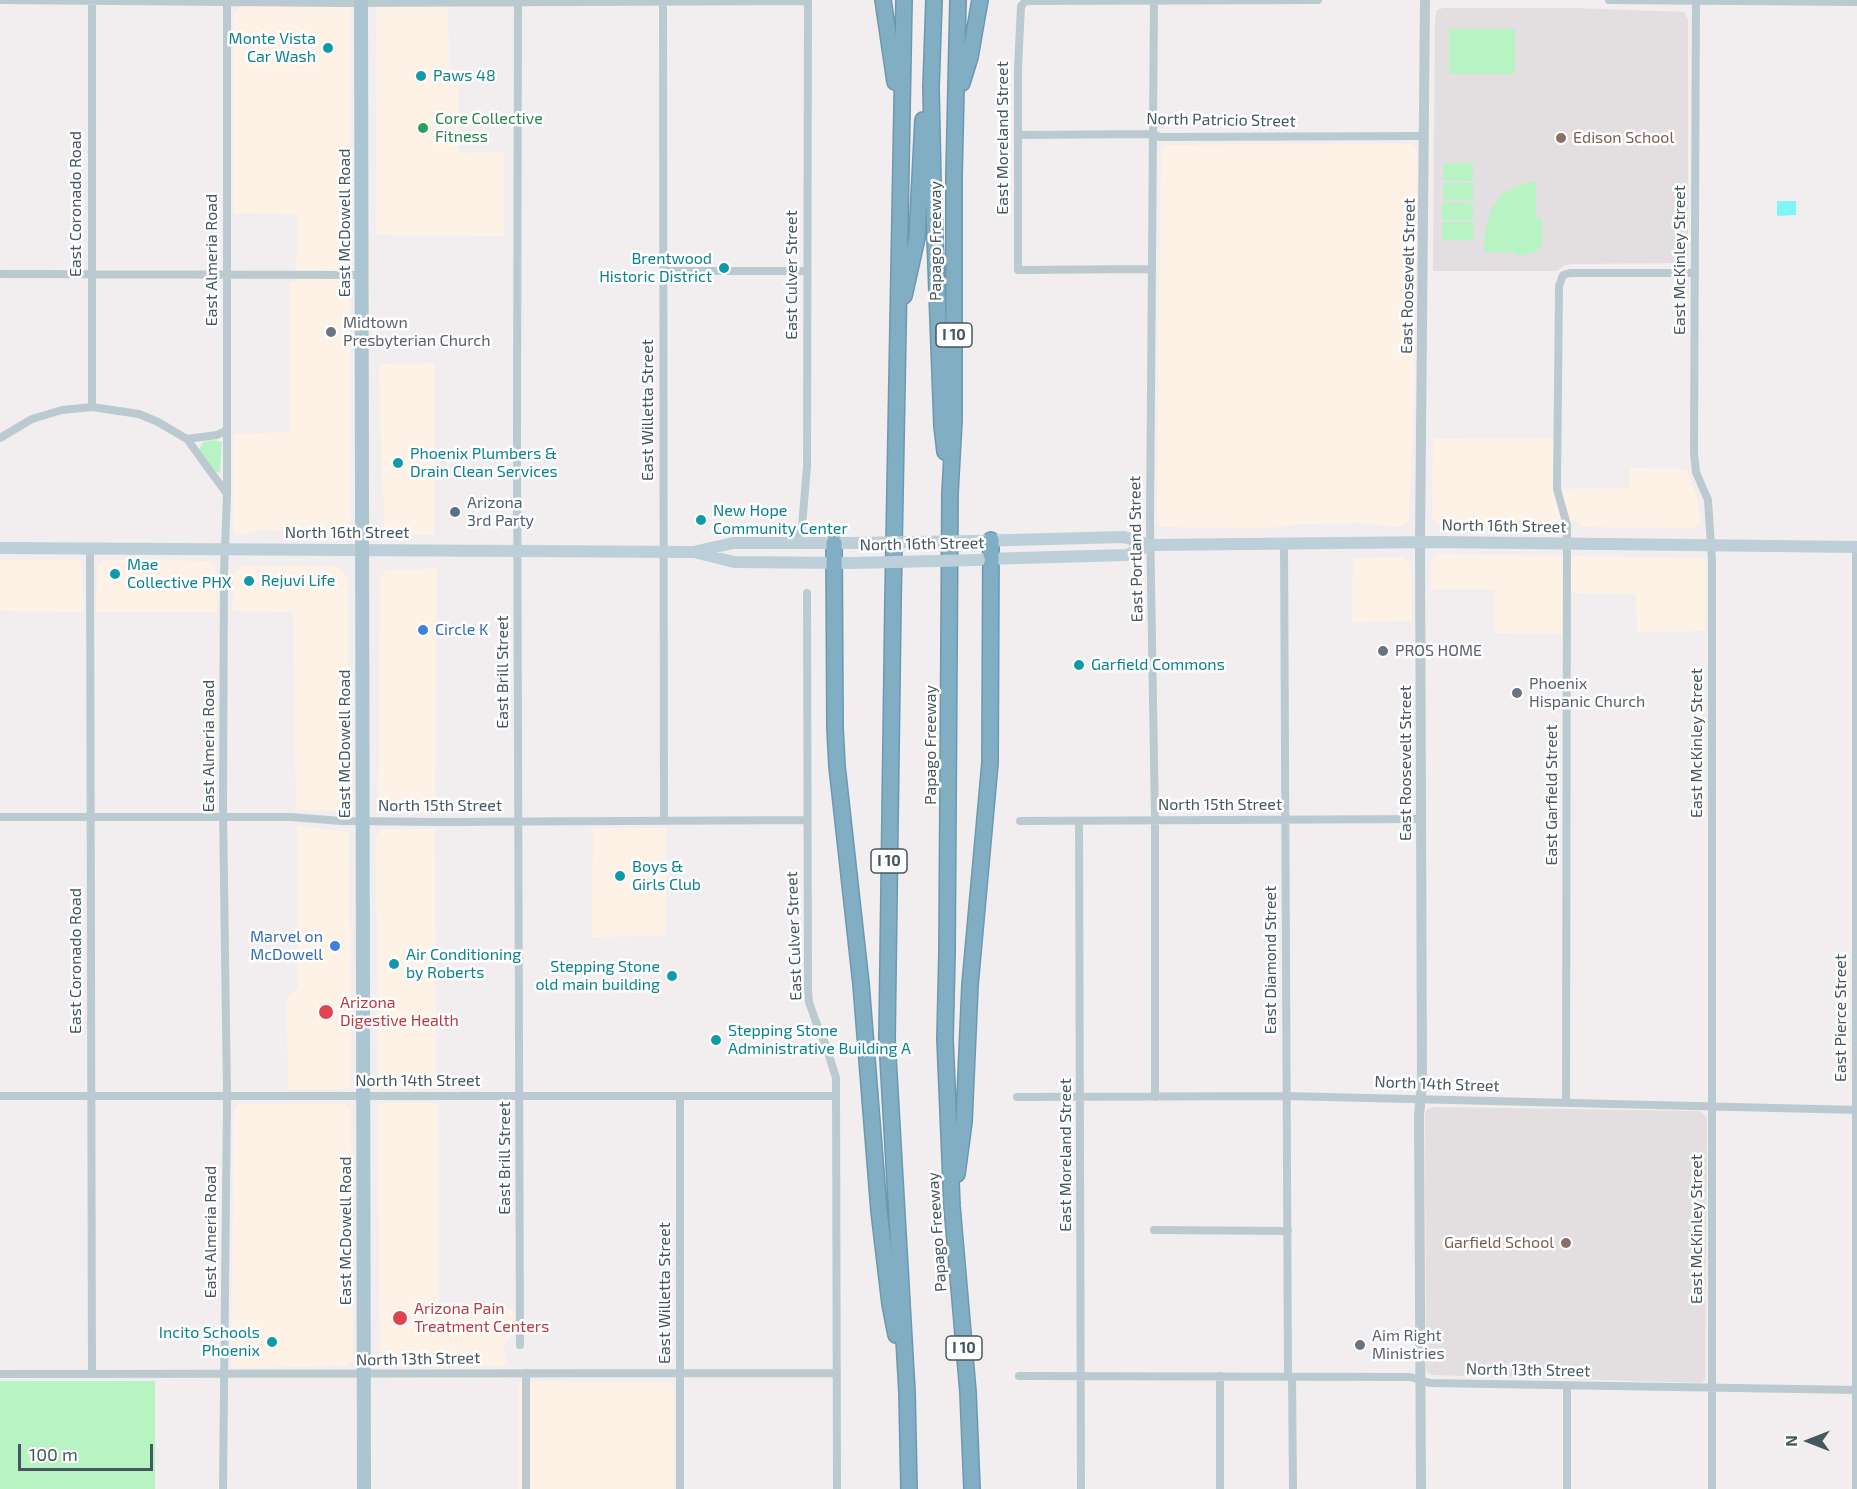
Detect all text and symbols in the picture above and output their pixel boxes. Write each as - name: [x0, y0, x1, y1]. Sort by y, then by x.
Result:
- place label: Monte Vista Car Wash: [229, 29, 316, 67]
- marker: Monte Vista Car Wash: [321, 41, 335, 55]
- street label: East Moreland Street: [993, 61, 1013, 215]
- place label: Paws 48: [433, 66, 496, 86]
- marker: Paws 48: [414, 69, 428, 83]
- place label: Core Collective Fitness: [435, 109, 543, 147]
- street label: North Patricio Street: [1146, 109, 1296, 131]
- marker: Core Collective Fitness: [416, 121, 430, 135]
- place label: Edison School: [1573, 128, 1674, 148]
- street label: East Coronado Road: [66, 131, 86, 277]
- marker: Edison School: [1554, 131, 1568, 145]
- street label: East McDowell Road: [335, 149, 355, 297]
- street label: Papago Freeway: [926, 181, 946, 301]
- street label: East McKinley Street: [1670, 185, 1690, 335]
- street label: East Almeria Road: [202, 194, 222, 326]
- street label: East Roosevelt Street: [1397, 198, 1419, 354]
- street label: East Culver Street: [782, 210, 802, 340]
- place label: Brentwood Historic District: [599, 249, 712, 287]
- marker: Brentwood Historic District: [717, 261, 731, 275]
- place label: Midtown Presbyterian Church: [343, 313, 490, 351]
- road number: I 10: [936, 323, 972, 347]
- marker: Midtown Presbyterian Church: [324, 325, 338, 339]
- street label: East Willetta Street: [638, 339, 658, 481]
- place label: Phoenix Plumbers & Drain Clean Services: [410, 444, 558, 482]
- marker: Phoenix Plumbers & Drain Clean Services: [391, 456, 405, 470]
- street label: East Portland Street: [1125, 476, 1147, 622]
- place label: Arizona 3rd Party: [467, 493, 534, 531]
- place label: New Hope Community Center: [713, 501, 848, 539]
- marker: Arizona 3rd Party: [448, 505, 462, 519]
- marker: New Hope Community Center: [694, 513, 708, 527]
- street label: North 16th Street: [1441, 515, 1567, 537]
- street label: North 16th Street: [285, 523, 409, 543]
- street label: North 16th Street: [859, 533, 985, 555]
- place label: Mae Collective PHX: [127, 555, 232, 593]
- marker: Mae Collective PHX: [108, 567, 122, 581]
- place label: Rejuvi Life: [261, 571, 335, 591]
- marker: Rejuvi Life: [242, 574, 256, 588]
- street label: East Brill Street: [493, 615, 513, 729]
- place label: Circle K: [435, 620, 488, 640]
- marker: Circle K: [416, 623, 430, 637]
- place label: PROS HOME: [1395, 641, 1482, 661]
- marker: PROS HOME: [1376, 644, 1390, 658]
- place label: Garfield Commons: [1091, 655, 1225, 675]
- marker: Garfield Commons: [1072, 658, 1086, 672]
- street label: East McKinley Street: [1687, 668, 1707, 818]
- street label: East McDowell Road: [335, 670, 355, 818]
- place label: Phoenix Hispanic Church: [1529, 674, 1645, 712]
- street label: East Almeria Road: [199, 680, 219, 812]
- street label: Papago Freeway: [921, 685, 941, 805]
- street label: East Roosevelt Street: [1396, 685, 1416, 841]
- marker: Phoenix Hispanic Church: [1510, 686, 1524, 700]
- street label: East Garfield Street: [1542, 724, 1562, 866]
- street label: North 15th Street: [1158, 795, 1282, 815]
- street label: North 15th Street: [378, 796, 502, 816]
- road number: I 10: [871, 849, 907, 873]
- place label: Boys & Girls Club: [632, 857, 701, 895]
- marker: Boys & Girls Club: [613, 869, 627, 883]
- street label: East Culver Street: [782, 871, 806, 1001]
- street label: East Diamond Street: [1261, 886, 1281, 1034]
- street label: East Coronado Road: [66, 888, 86, 1034]
- place label: Marvel on McDowell: [250, 927, 323, 965]
- marker: Marvel on McDowell: [328, 939, 342, 953]
- place label: Air Conditioning by Roberts: [406, 945, 521, 983]
- street label: East Pierce Street: [1831, 954, 1851, 1082]
- marker: Air Conditioning by Roberts: [387, 957, 401, 971]
- place label: Stepping Stone old main building: [535, 957, 660, 995]
- marker: Stepping Stone old main building: [665, 969, 679, 983]
- place label: Arizona Digestive Health: [340, 993, 459, 1031]
- marker: Arizona Digestive Health: [317, 1003, 335, 1021]
- place label: Stepping Stone Administrative Building A: [728, 1021, 911, 1059]
- marker: Stepping Stone Administrative Building A: [709, 1033, 723, 1047]
- street label: North 14th Street: [355, 1071, 481, 1091]
- street label: North 14th Street: [1374, 1072, 1500, 1096]
- street label: East Moreland Street: [1056, 1078, 1076, 1232]
- street label: East Brill Street: [495, 1101, 515, 1215]
- street label: East McKinley Street: [1687, 1154, 1707, 1304]
- street label: East McDowell Road: [336, 1157, 356, 1305]
- street label: East Almeria Road: [201, 1166, 221, 1298]
- street label: Papago Freeway: [923, 1172, 951, 1292]
- street label: East Willetta Street: [655, 1222, 675, 1364]
- place label: Garfield School: [1444, 1233, 1554, 1253]
- marker: Garfield School: [1559, 1236, 1573, 1250]
- place label: Arizona Pain Treatment Centers: [414, 1299, 549, 1337]
- marker: Arizona Pain Treatment Centers: [391, 1309, 409, 1327]
- place label: Incito Schools Phoenix: [159, 1323, 260, 1361]
- place label: Aim Right Ministries: [1372, 1326, 1445, 1364]
- marker: Incito Schools Phoenix: [265, 1335, 279, 1349]
- road number: I 10: [946, 1336, 982, 1360]
- marker: Aim Right Ministries: [1353, 1338, 1367, 1352]
- street label: North 13th Street: [356, 1348, 480, 1370]
- street label: North 13th Street: [1466, 1359, 1590, 1381]
- north arrow: [1779, 1411, 1839, 1471]
- scale bar: [21, 1432, 156, 1470]
- text: N: [1781, 1435, 1800, 1447]
- text: 100 m: [29, 1443, 78, 1465]

